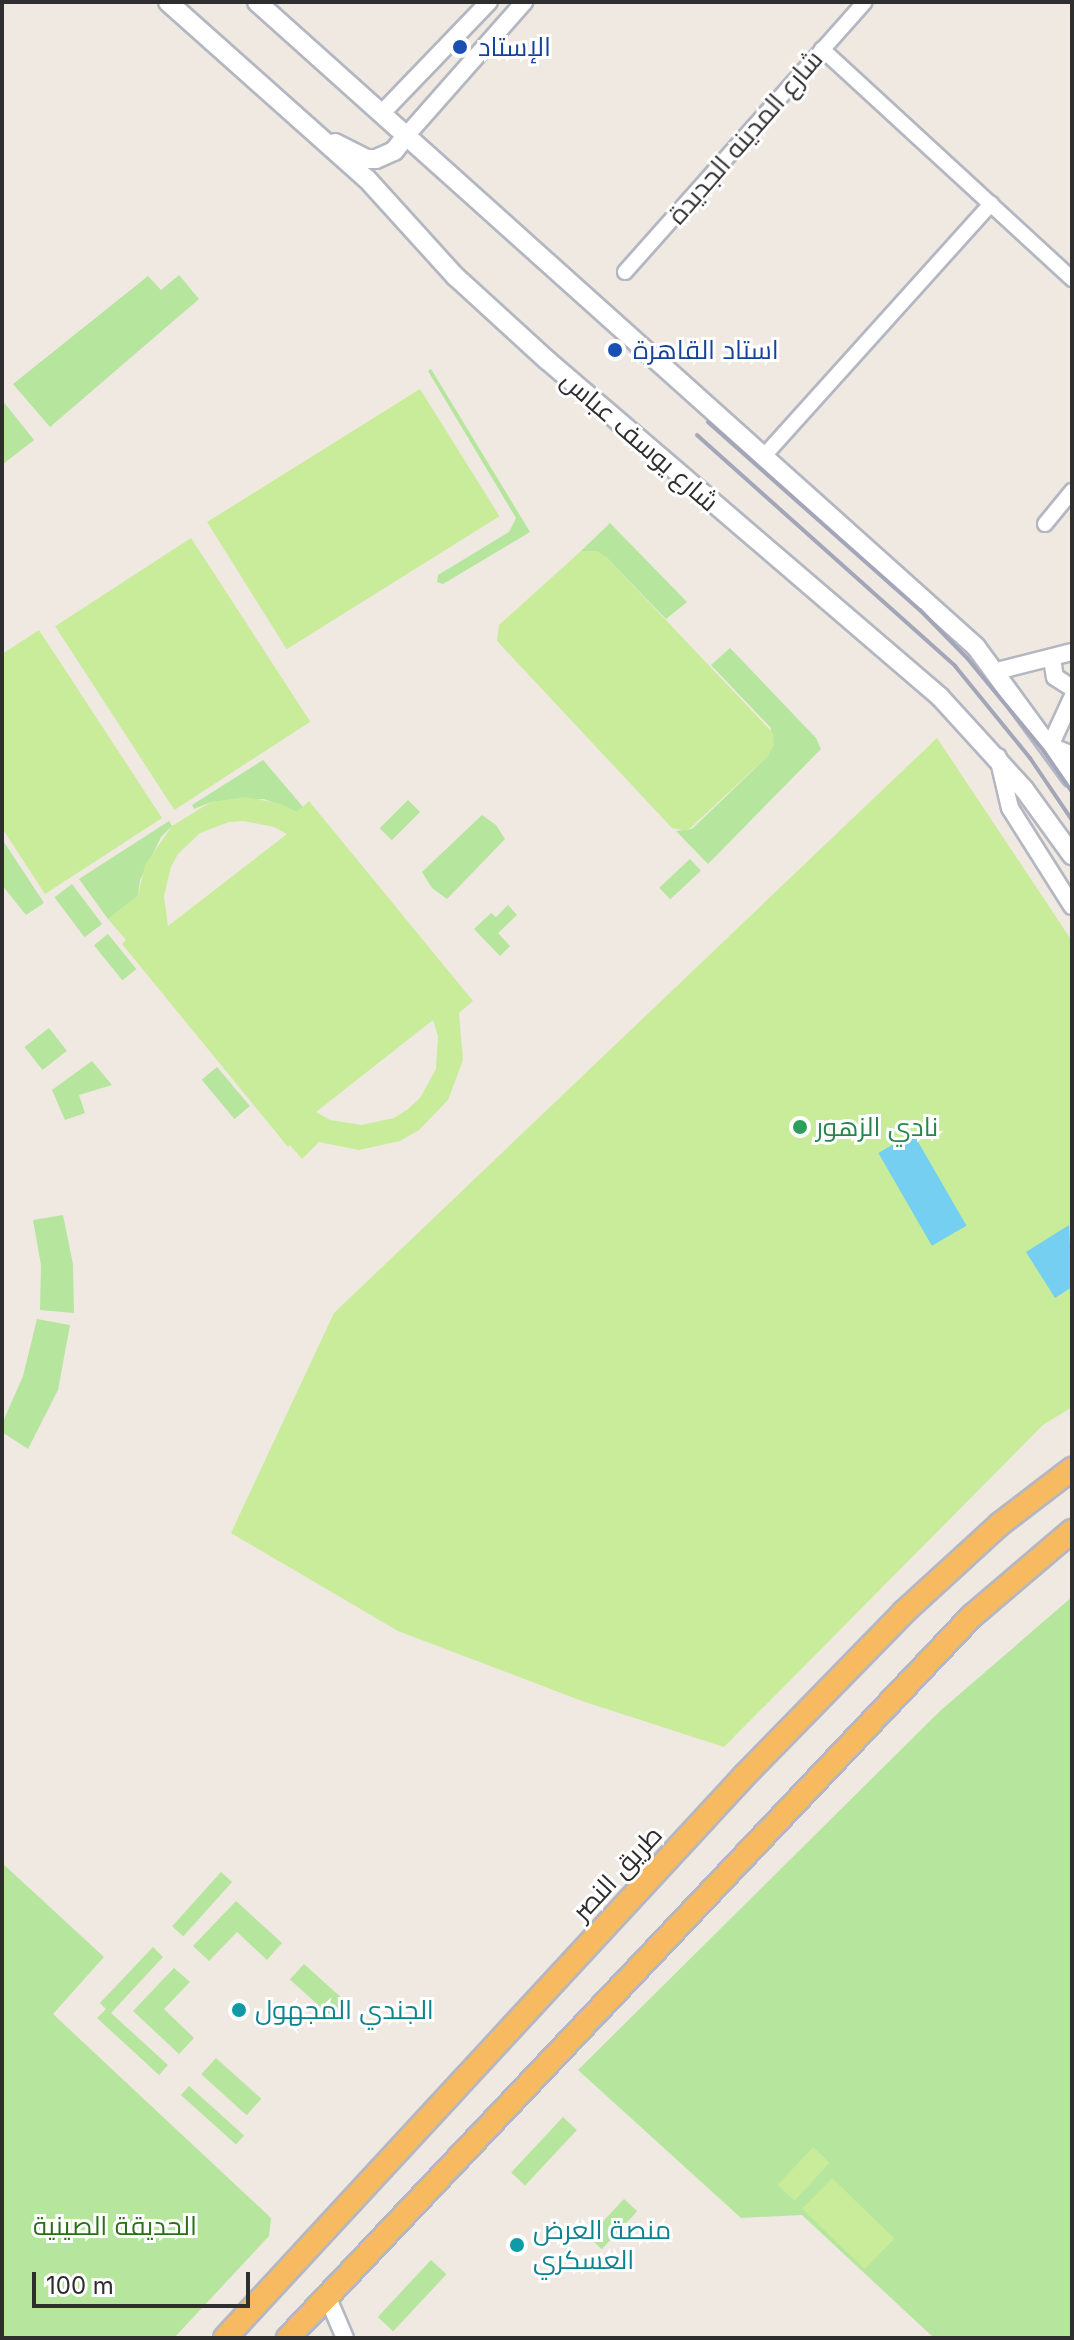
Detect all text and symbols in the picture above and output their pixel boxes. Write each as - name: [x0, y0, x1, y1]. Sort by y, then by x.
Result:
- place label: الإستاد: [478, 31, 551, 63]
- marker: الإستاد: [449, 36, 471, 58]
- street label: شارع المدينه الجديدة: [661, 44, 829, 230]
- place label: استاد القاهرة: [633, 334, 779, 366]
- marker: استاد القاهرة: [604, 339, 626, 361]
- street label: شارع يوسف عباس: [555, 364, 725, 518]
- place label: نادي الزهور: [816, 1111, 938, 1143]
- marker: نادي الزهور: [791, 1118, 809, 1136]
- street label: طريق النصر: [565, 1819, 669, 1927]
- place label: الجندي المجهول: [255, 1994, 434, 2026]
- marker: الجندي المجهول: [230, 2001, 248, 2019]
- park label: الحديقة الصينية: [33, 2210, 197, 2242]
- place label: منصة العرض العسكري: [533, 2214, 671, 2276]
- marker: منصة العرض العسكري: [508, 2236, 526, 2254]
- scale bar: [36, 2256, 254, 2306]
- text: 100 m: [46, 2271, 114, 2300]

